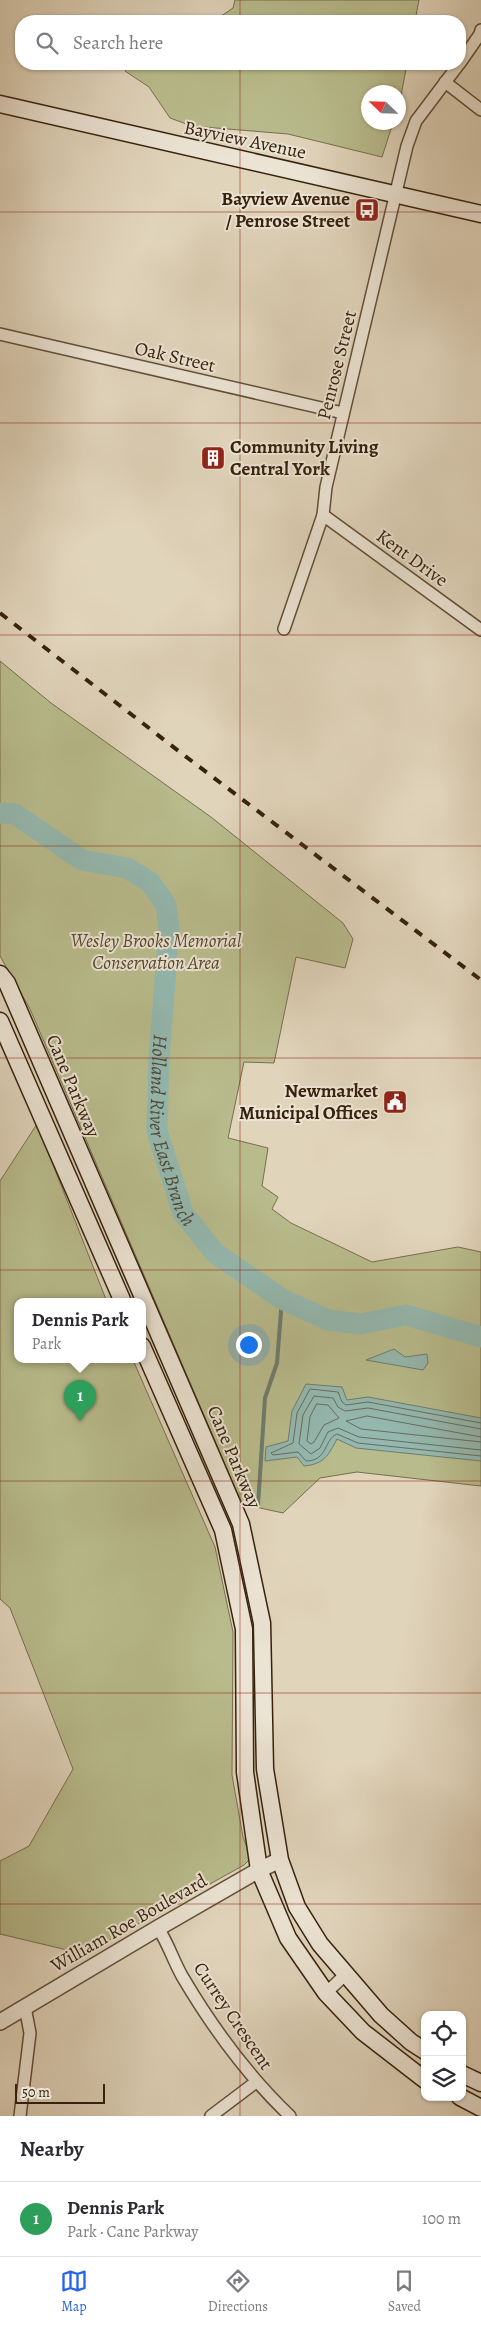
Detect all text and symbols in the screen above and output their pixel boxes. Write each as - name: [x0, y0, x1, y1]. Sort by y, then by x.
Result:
- search box: [15, 15, 466, 70]
- icon: search: [33, 29, 61, 57]
- text: Search here: [73, 30, 163, 56]
- north arrow: [361, 85, 406, 130]
- street label: Bayview Avenue: [181, 114, 309, 166]
- place label: Bayview Avenue / Penrose Street: [221, 186, 351, 234]
- bus stop icon: Bayview Avenue / Penrose Street: [354, 197, 380, 223]
- street label: Penrose Street: [311, 308, 363, 422]
- street label: Oak Street: [132, 335, 218, 379]
- place label: Community Living Central York: [230, 434, 379, 482]
- building icon: Community Living Central York: [200, 445, 226, 471]
- street label: Kent Drive: [371, 523, 453, 593]
- park label: Wesley Brooks Memorial Conservation Area: [70, 928, 242, 976]
- street label: Cane Parkway: [40, 1031, 106, 1142]
- water label: Holland River East Branch: [144, 1033, 202, 1232]
- place label: Newmarket Municipal Offices: [239, 1078, 379, 1126]
- public building icon: Newmarket Municipal Offices: [382, 1089, 408, 1115]
- popup: [14, 1298, 146, 1363]
- text: Dennis Park: [31, 1307, 129, 1333]
- your location: [236, 1332, 262, 1358]
- text: Park: [31, 1333, 62, 1355]
- pin: 1: [64, 1380, 96, 1421]
- street label: Cane Parkway: [201, 1402, 267, 1513]
- street label: William Roe Boulevard: [45, 1867, 213, 1979]
- street label: Currey Crescent: [187, 1957, 279, 2075]
- map controls: [421, 2011, 466, 2101]
- button: locate: [421, 2011, 466, 2056]
- button: layers: [421, 2056, 466, 2101]
- scale bar: [15, 2081, 105, 2104]
- text: 50 m: [22, 2083, 50, 2102]
- text: Nearby: [20, 2135, 83, 2163]
- text: Dennis Park: [67, 2195, 164, 2221]
- text: 1: [33, 2208, 39, 2230]
- text: 100 m: [422, 2208, 461, 2230]
- text: Park · Cane Parkway: [67, 2221, 198, 2243]
- tab: Map: [60, 2267, 88, 2316]
- tab: Directions: [208, 2267, 268, 2316]
- tab: Saved: [388, 2267, 421, 2316]

